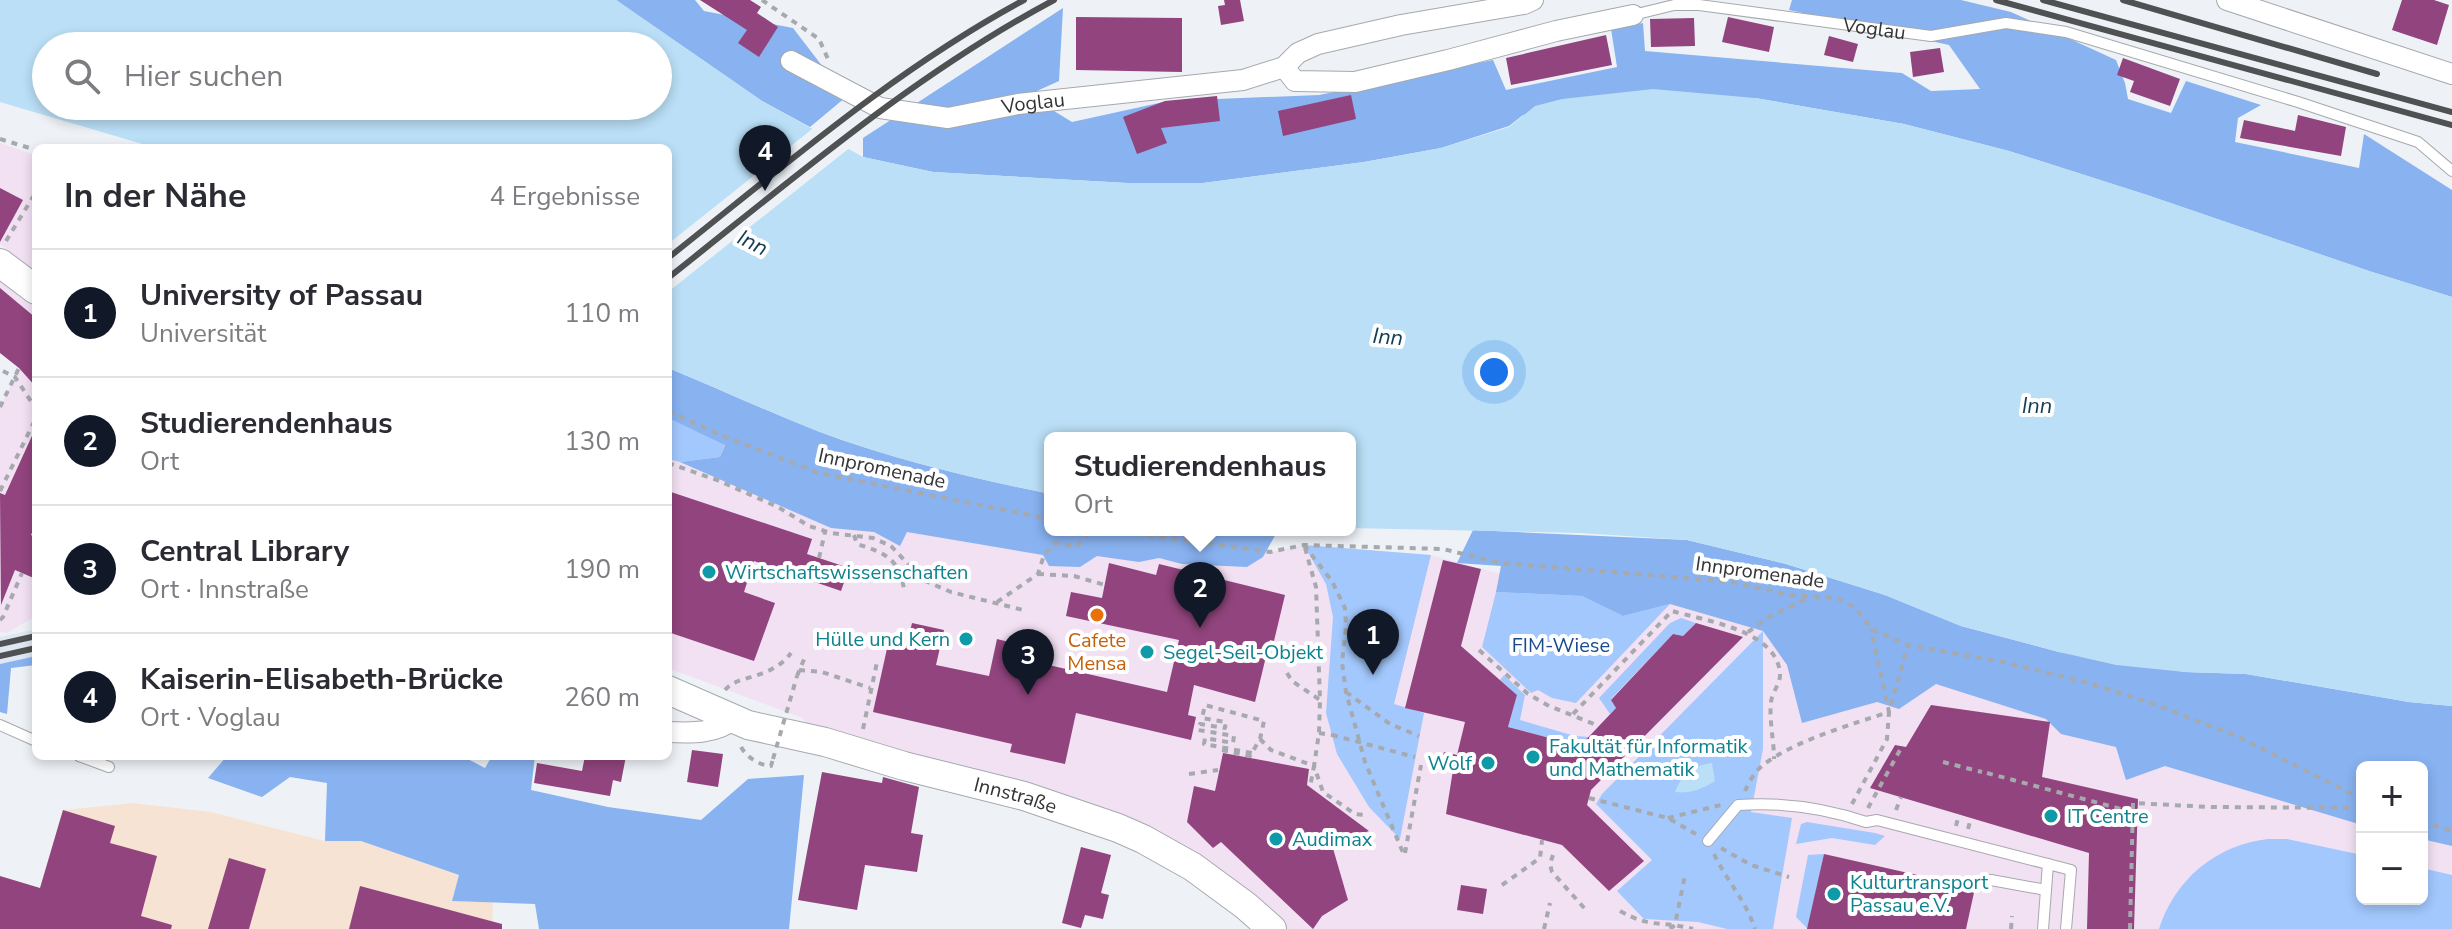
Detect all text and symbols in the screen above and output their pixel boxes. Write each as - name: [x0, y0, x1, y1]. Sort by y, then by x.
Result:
- street label: Voglau: [1840, 11, 1907, 46]
- search box: [32, 32, 672, 120]
- icon: search: [60, 54, 104, 98]
- text: Hier suchen: [124, 56, 283, 97]
- street label: Voglau: [998, 86, 1066, 121]
- pin: 4: [739, 125, 791, 191]
- text: In der Nähe: [64, 173, 246, 219]
- text: 4 Ergebnisse: [490, 179, 640, 214]
- water label: Inn: [732, 223, 773, 263]
- text: University of Passau: [140, 275, 423, 316]
- text: 1: [82, 296, 98, 331]
- text: 110 m: [564, 296, 640, 331]
- text: Universität: [140, 316, 266, 351]
- water label: Inn: [1371, 321, 1404, 353]
- your location: [1474, 352, 1514, 392]
- water label: Inn: [2022, 391, 2052, 421]
- text: Studierendenhaus: [140, 403, 393, 444]
- text: 2: [82, 424, 98, 459]
- text: 130 m: [564, 424, 640, 459]
- popup: [1044, 432, 1356, 536]
- street label: Innpromenade: [816, 442, 948, 495]
- text: Ort: [140, 444, 179, 479]
- text: Studierendenhaus: [1074, 446, 1326, 487]
- text: Ort: [1074, 487, 1113, 522]
- text: Central Library: [140, 531, 349, 572]
- street label: Innpromenade: [1694, 550, 1826, 595]
- text: 3: [82, 552, 98, 587]
- text: 190 m: [564, 552, 640, 587]
- place label: Wirtschaftswissenschaften: [725, 559, 968, 586]
- pin: 2: [1174, 562, 1226, 628]
- marker: Wirtschaftswissenschaften: [700, 563, 718, 581]
- text: Ort · Innstraße: [140, 572, 309, 607]
- marker: Cafete Mensa: [1088, 606, 1106, 624]
- pin: 1: [1347, 609, 1399, 675]
- place label: Hülle und Kern: [815, 626, 950, 653]
- place label: Cafete Mensa: [1067, 627, 1127, 677]
- pin: 3: [1002, 629, 1054, 695]
- marker: Hülle und Kern: [957, 630, 975, 648]
- park label: FIM-Wiese: [1512, 632, 1610, 659]
- place label: Segel-Seil-Objekt: [1163, 639, 1324, 666]
- marker: Segel-Seil-Objekt: [1138, 643, 1156, 661]
- text: Kaiserin-Elisabeth-Brücke: [140, 659, 503, 700]
- text: 4: [82, 680, 98, 715]
- text: 260 m: [564, 680, 640, 715]
- text: Ort · Voglau: [140, 700, 280, 735]
- place label: Fakultät für Informatik und Mathematik: [1549, 733, 1749, 783]
- marker: Fakultät für Informatik und Mathematik: [1524, 748, 1542, 766]
- place label: Wolf: [1428, 750, 1472, 777]
- marker: Wolf: [1479, 754, 1497, 772]
- map controls: [2356, 761, 2428, 905]
- button: +: [2356, 761, 2428, 833]
- street label: Innstraße: [971, 771, 1060, 820]
- place label: IT Centre: [2067, 803, 2149, 830]
- marker: IT Centre: [2042, 807, 2060, 825]
- place label: Audimax: [1292, 826, 1373, 853]
- marker: Audimax: [1267, 830, 1285, 848]
- button: −: [2356, 833, 2428, 905]
- place label: Kulturtransport Passau e.V.: [1850, 869, 1989, 919]
- marker: Kulturtransport Passau e.V.: [1825, 885, 1843, 903]

